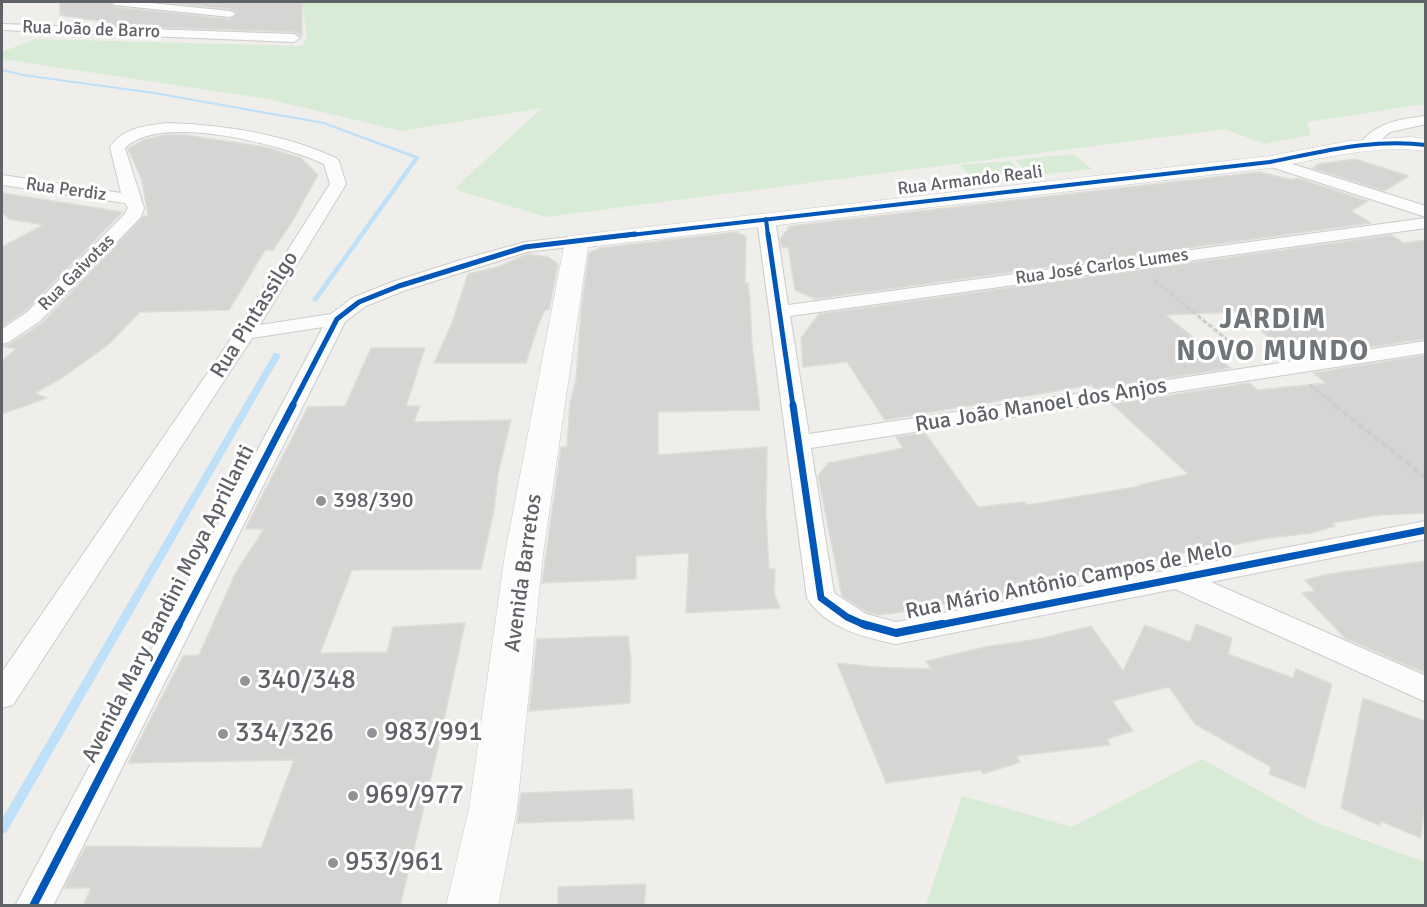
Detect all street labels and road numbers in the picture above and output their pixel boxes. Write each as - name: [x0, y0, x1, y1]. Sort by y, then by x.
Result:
- street label: Rua João de Barro: [22, 17, 160, 43]
- street label: Rua Armando Reali: [896, 161, 1044, 201]
- street label: Rua Perdiz: [24, 174, 108, 206]
- street label: Rua Gaivotas: [34, 230, 120, 316]
- street label: Rua José Carlos Lumes: [1014, 244, 1190, 290]
- street label: Rua Pintassilgo: [205, 247, 305, 383]
- street label: Rua João Manoel dos Anjos: [913, 373, 1169, 439]
- street label: Avenida Mary Bandini Moya Aprillanti: [77, 441, 261, 767]
- street label: Avenida Barretos: [500, 492, 548, 654]
- street label: Rua Mário Antônio Campos de Melo: [903, 536, 1235, 626]

